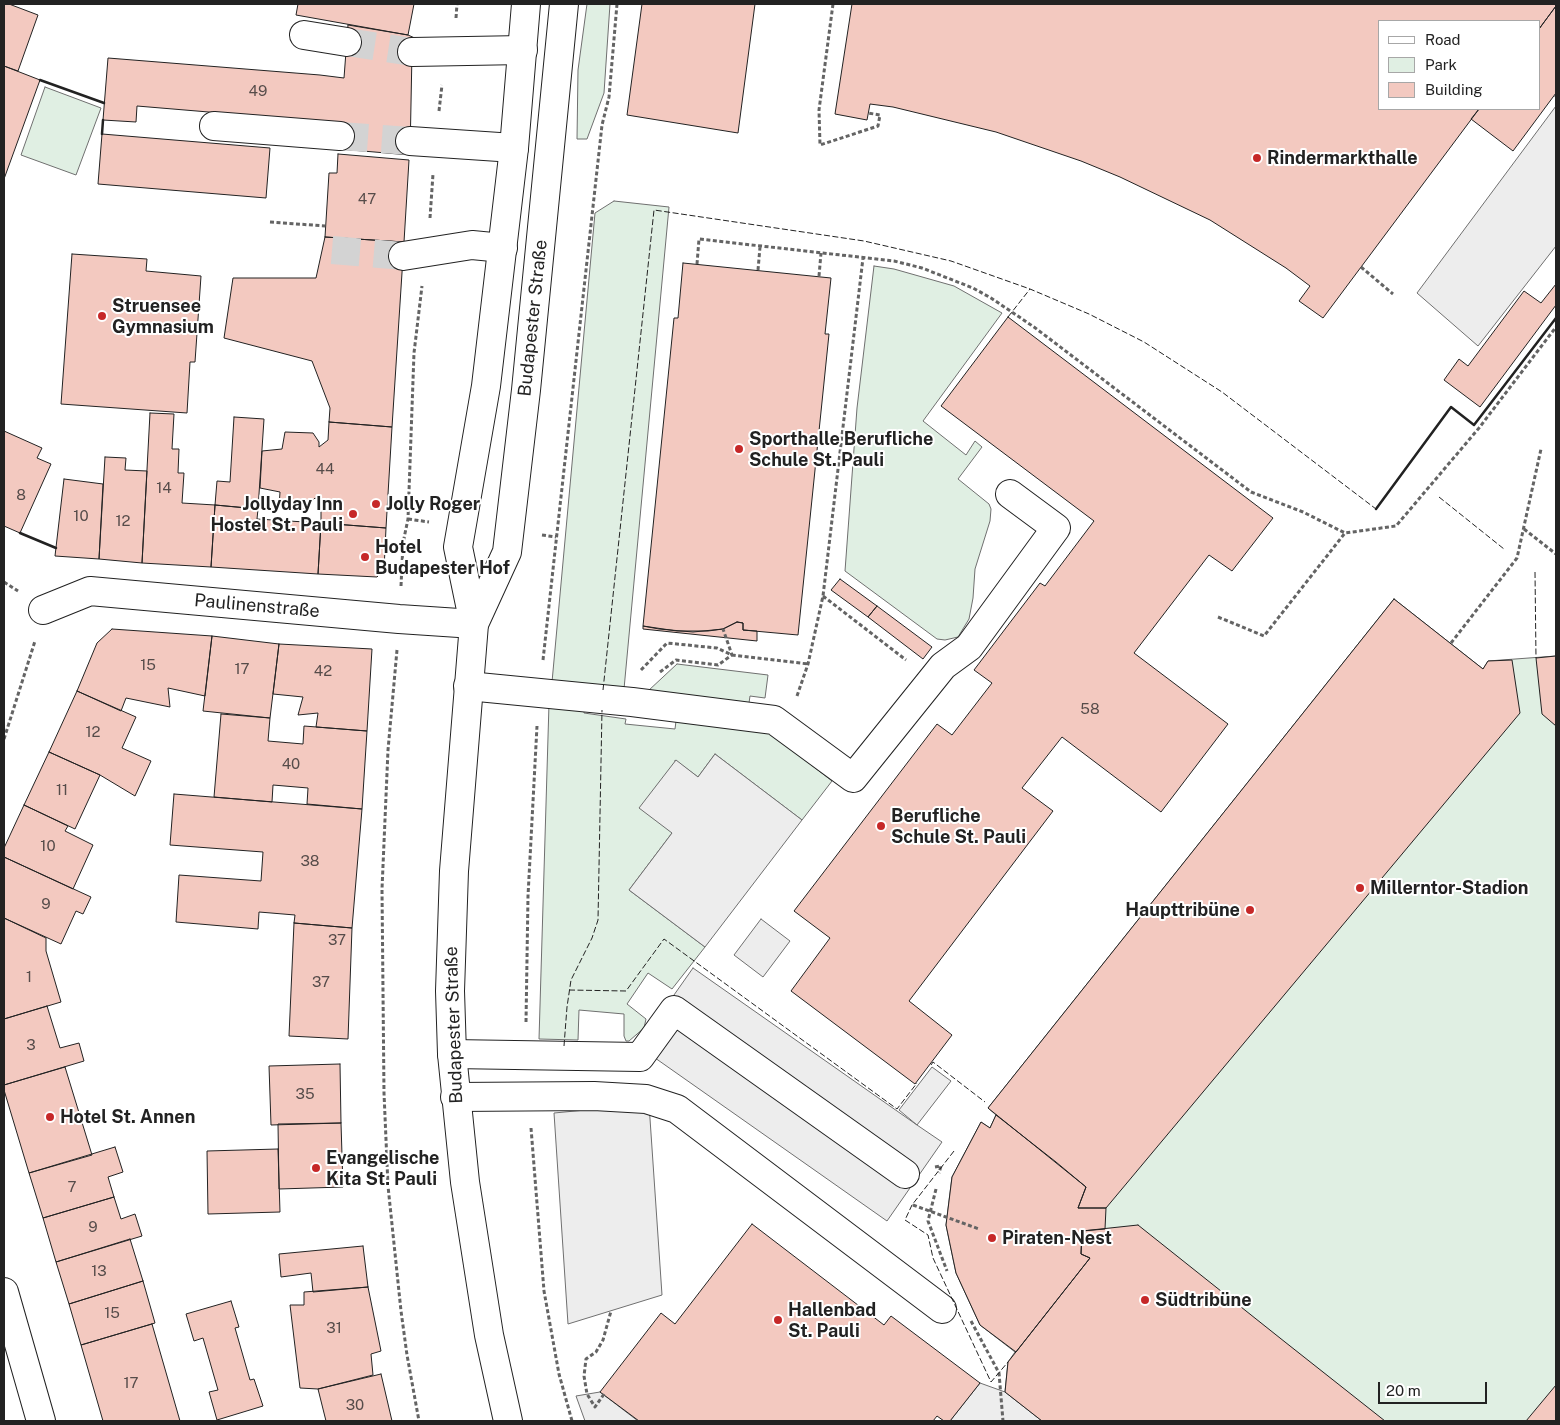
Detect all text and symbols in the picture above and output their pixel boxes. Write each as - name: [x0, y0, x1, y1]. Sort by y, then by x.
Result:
- legend: [1378, 20, 1540, 110]
- text: Road: [1425, 31, 1461, 48]
- text: Park: [1425, 56, 1457, 73]
- text: Building: [1425, 81, 1483, 98]
- house number: 49: [249, 82, 267, 100]
- place label: Rindermarkthalle: [1267, 147, 1418, 169]
- marker: Rindermarkthalle: [1251, 152, 1263, 164]
- house number: 47: [358, 190, 376, 208]
- street label: Budapester Straße: [514, 239, 552, 397]
- place label: Struensee Gymnasium: [112, 295, 214, 338]
- marker: Struensee Gymnasium: [96, 310, 108, 322]
- place label: Sporthalle Berufliche Schule St. Pauli: [749, 428, 933, 470]
- marker: Sporthalle Berufliche Schule St. Pauli: [733, 443, 745, 455]
- house number: 44: [316, 460, 334, 478]
- house number: 14: [156, 479, 172, 497]
- house number: 8: [16, 486, 26, 504]
- place label: Jollyday Inn Hostel St. Pauli: [210, 493, 343, 536]
- place label: Jolly Roger: [386, 493, 480, 515]
- marker: Jolly Roger: [370, 498, 382, 510]
- house number: 10: [73, 507, 89, 525]
- marker: Jollyday Inn Hostel St. Pauli: [347, 508, 359, 520]
- house number: 12: [115, 512, 131, 530]
- place label: Hotel Budapester Hof: [375, 536, 510, 578]
- marker: Hotel Budapester Hof: [359, 551, 371, 563]
- street label: Paulinenstraße: [193, 590, 321, 622]
- house number: 15: [140, 656, 156, 674]
- house number: 17: [234, 660, 250, 678]
- house number: 42: [314, 662, 332, 680]
- house number: 58: [1080, 700, 1100, 718]
- house number: 12: [85, 723, 101, 741]
- house number: 40: [282, 755, 300, 773]
- house number: 11: [56, 781, 68, 799]
- place label: Berufliche Schule St. Pauli: [891, 805, 1026, 848]
- marker: Berufliche Schule St. Pauli: [875, 820, 887, 832]
- house number: 10: [40, 837, 56, 855]
- house number: 38: [300, 852, 320, 870]
- place label: Millerntor-Stadion: [1370, 877, 1528, 899]
- marker: Millerntor-Stadion: [1354, 882, 1366, 894]
- house number: 9: [41, 895, 51, 913]
- place label: Haupttribüne: [1125, 899, 1240, 921]
- marker: Haupttribüne: [1244, 904, 1256, 916]
- house number: 37: [328, 931, 346, 949]
- street label: Budapester Straße: [440, 946, 468, 1104]
- house number: 1: [26, 968, 32, 986]
- house number: 37: [312, 973, 330, 991]
- house number: 3: [26, 1036, 36, 1054]
- house number: 35: [295, 1085, 315, 1103]
- place label: Hotel St. Annen: [60, 1106, 195, 1128]
- marker: Hotel St. Annen: [44, 1111, 56, 1123]
- place label: Evangelische Kita St. Pauli: [326, 1147, 439, 1190]
- marker: Evangelische Kita St. Pauli: [310, 1162, 322, 1174]
- house number: 7: [67, 1178, 77, 1196]
- house number: 9: [88, 1218, 98, 1236]
- place label: Piraten-Nest: [1002, 1227, 1112, 1249]
- marker: Piraten-Nest: [986, 1232, 998, 1244]
- house number: 13: [91, 1262, 107, 1280]
- place label: Südtribüne: [1155, 1289, 1252, 1311]
- marker: Südtribüne: [1139, 1294, 1151, 1306]
- place label: Hallenbad St. Pauli: [788, 1299, 876, 1342]
- house number: 15: [104, 1304, 120, 1322]
- marker: Hallenbad St. Pauli: [772, 1314, 784, 1326]
- house number: 31: [326, 1319, 342, 1337]
- scale bar: [1380, 1372, 1489, 1404]
- house number: 17: [123, 1374, 139, 1392]
- text: 20 m: [1386, 1382, 1421, 1399]
- house number: 30: [346, 1396, 364, 1414]

